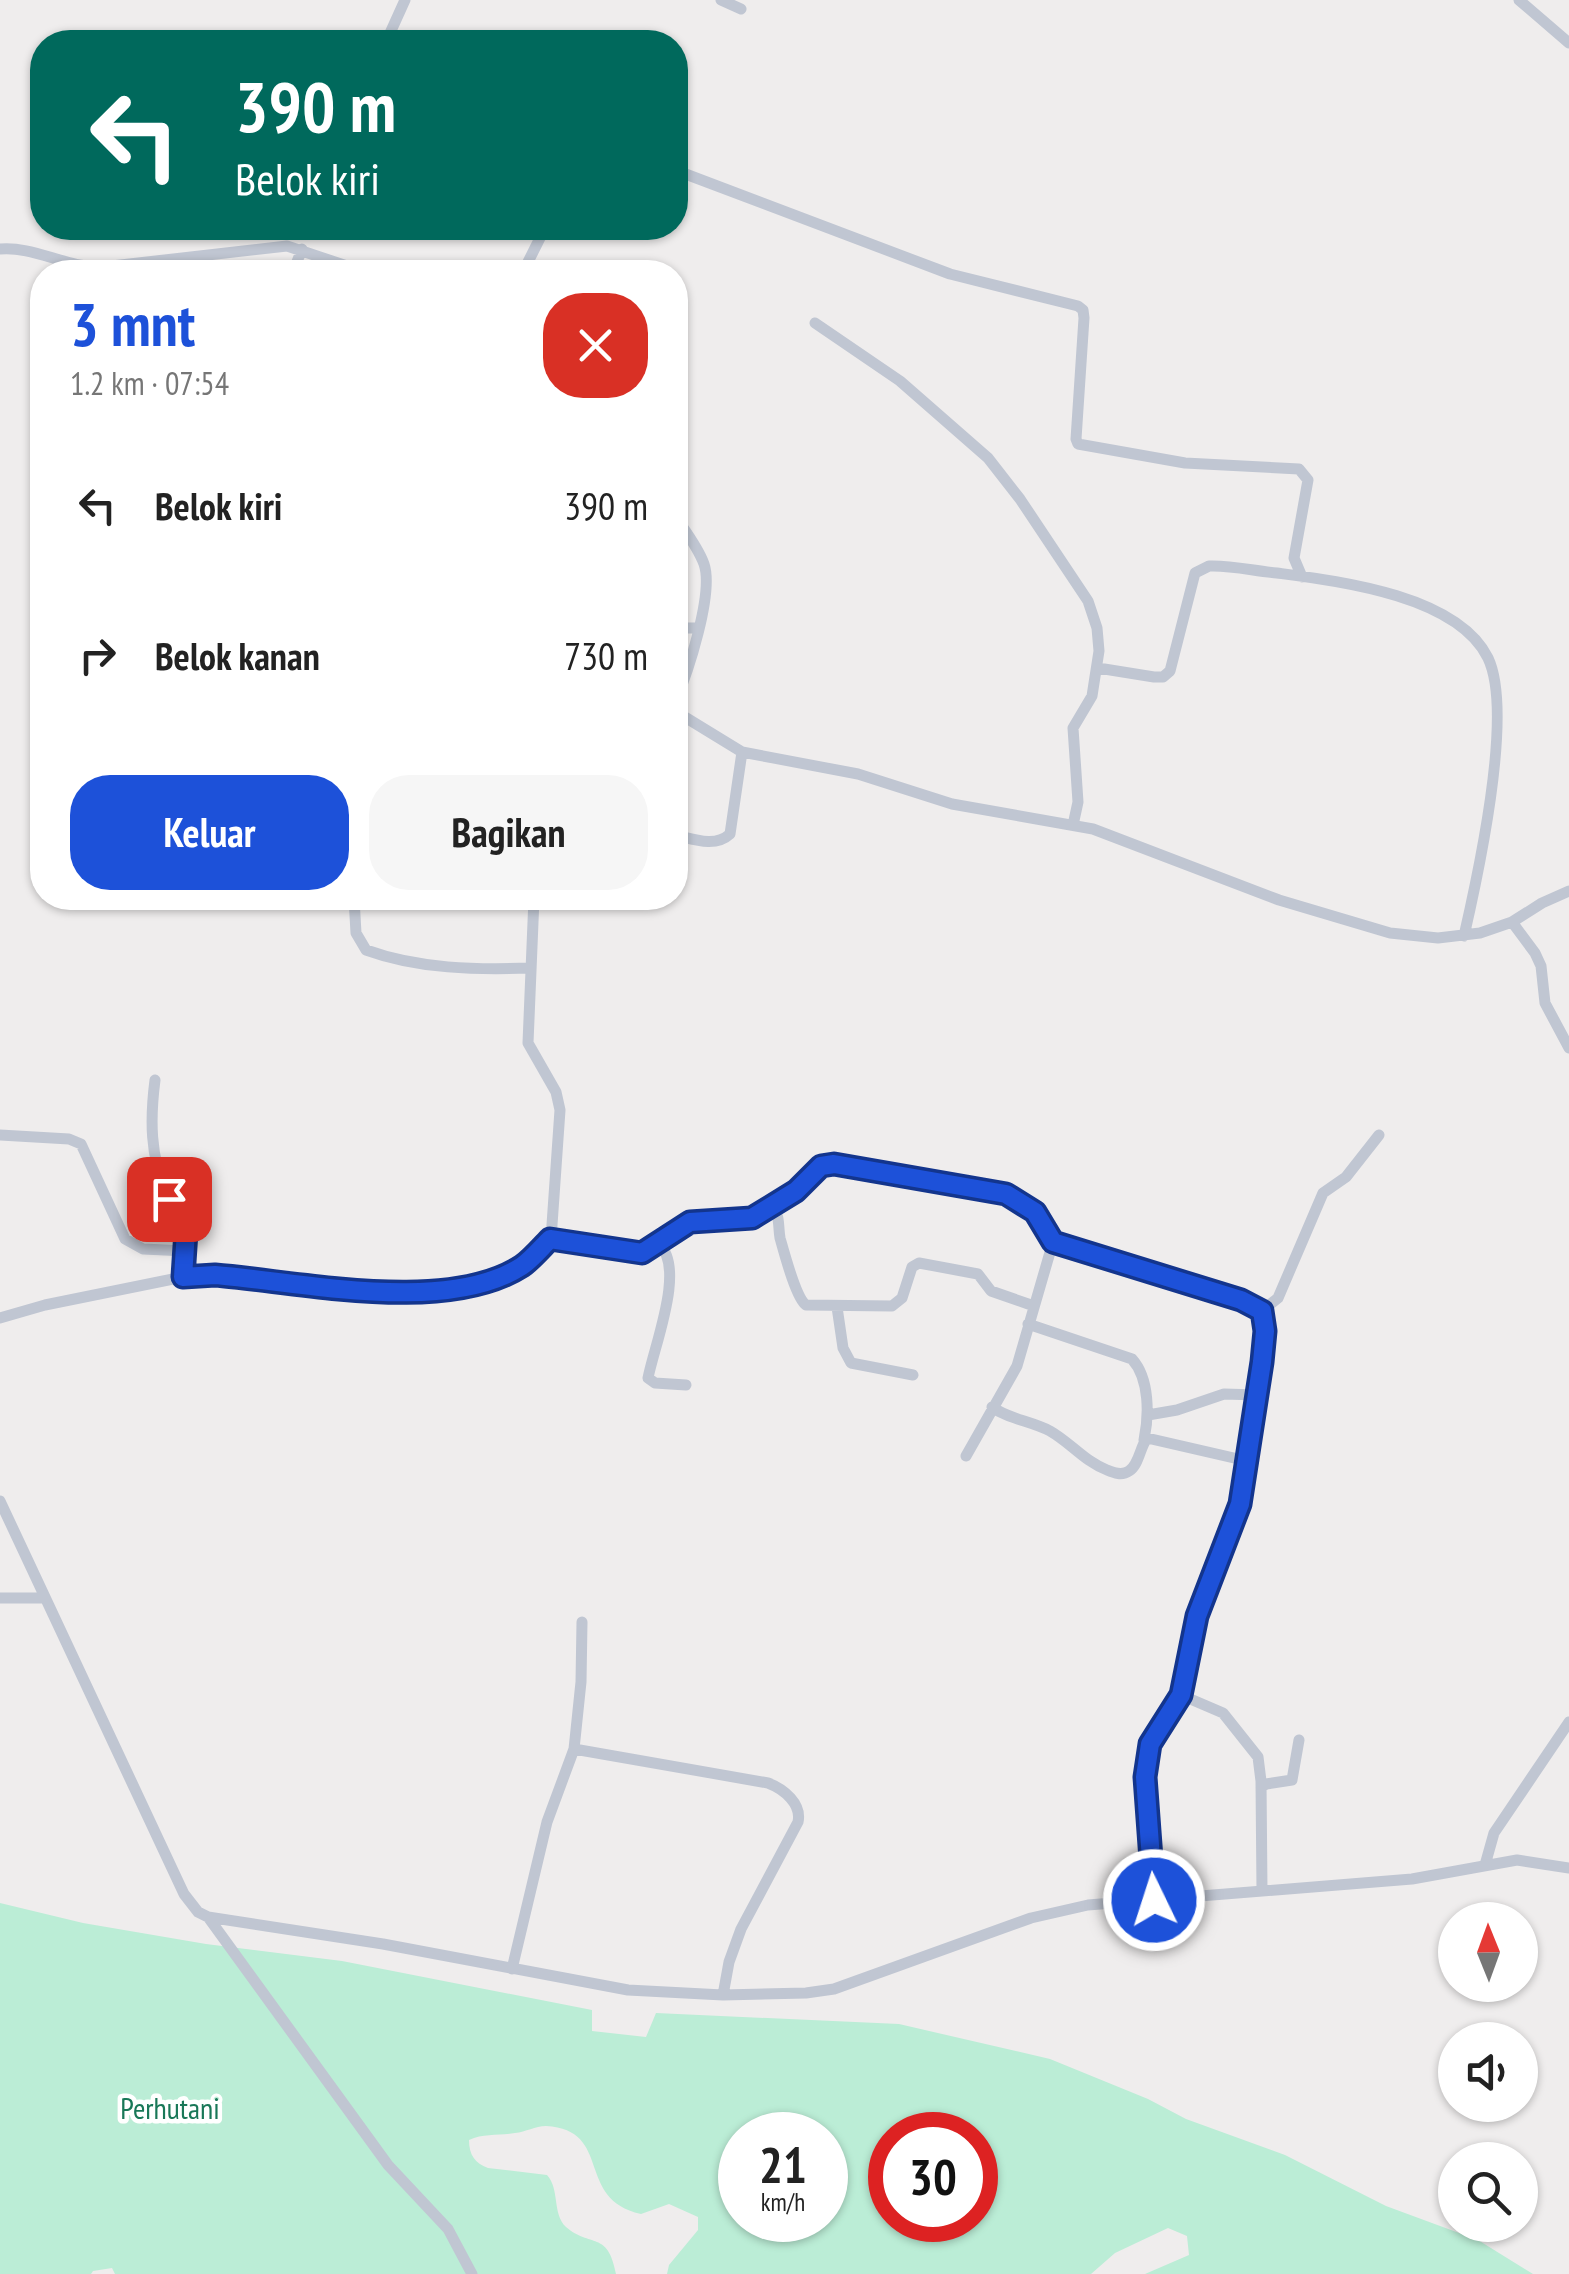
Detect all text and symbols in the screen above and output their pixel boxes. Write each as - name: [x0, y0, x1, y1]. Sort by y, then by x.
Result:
- text: 390 m: [235, 61, 396, 151]
- icon: left: [70, 70, 200, 200]
- text: Belok kiri: [235, 149, 380, 207]
- text: 3 mnt: [70, 285, 195, 363]
- button: close: [543, 293, 648, 398]
- text: 1.2 km · 07:54: [70, 362, 229, 404]
- icon: left: [70, 478, 125, 533]
- text: Belok kiri: [155, 481, 282, 530]
- text: 390 m: [564, 481, 648, 530]
- icon: right: [70, 628, 125, 683]
- text: Belok kanan: [155, 631, 320, 680]
- text: 730 m: [564, 631, 648, 680]
- button: Keluar: [70, 775, 349, 890]
- button: Bagikan: [369, 775, 648, 890]
- pin: [127, 1157, 212, 1242]
- icon: arrive: [142, 1172, 197, 1227]
- position arrow: [1102, 1848, 1206, 1952]
- north arrow: [1438, 1902, 1538, 2002]
- map controls: [1438, 1902, 1538, 2242]
- button: sound: [1438, 2022, 1538, 2122]
- park label: Perhutani: [120, 2088, 220, 2127]
- speed limit sign: 30: [868, 2112, 998, 2242]
- text: 21: [759, 2132, 807, 2197]
- button: search: [1438, 2142, 1538, 2242]
- text: km/h: [761, 2186, 805, 2218]

